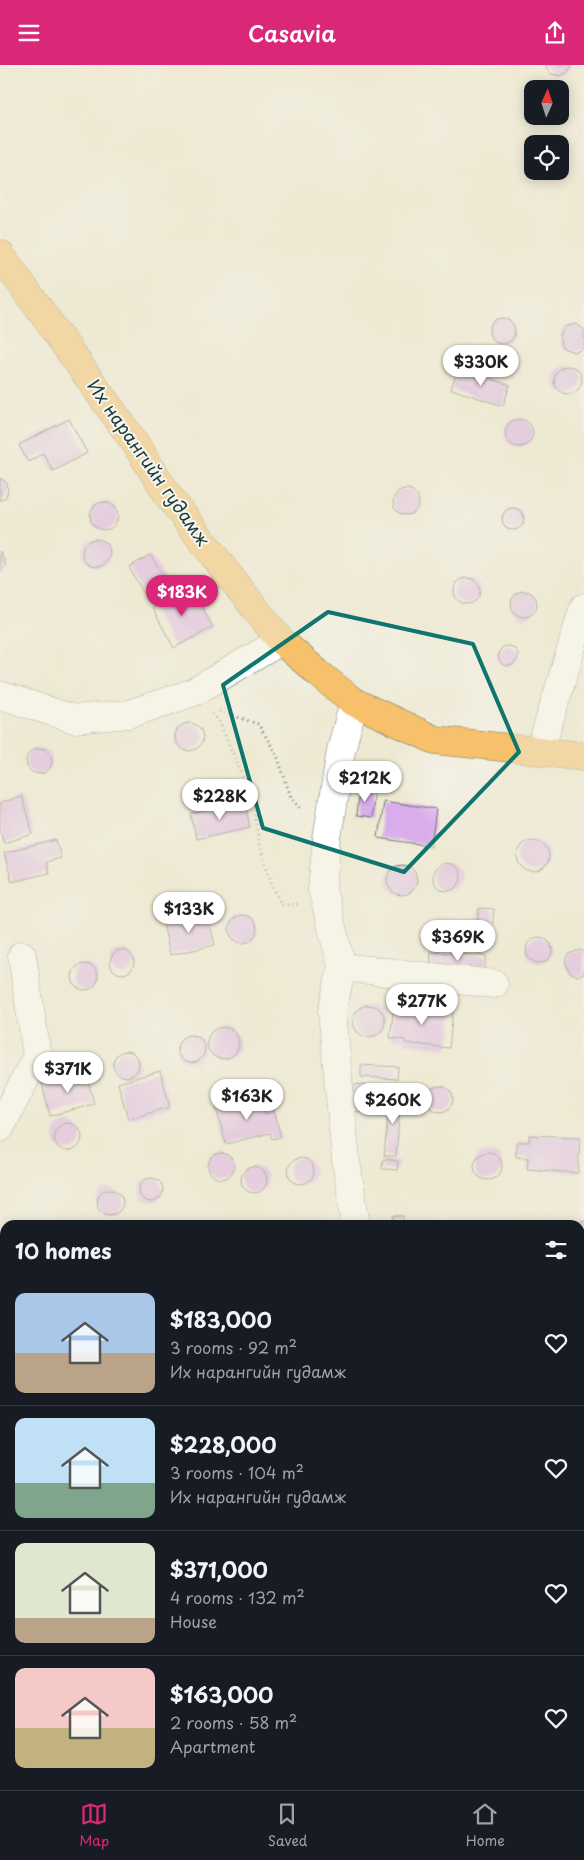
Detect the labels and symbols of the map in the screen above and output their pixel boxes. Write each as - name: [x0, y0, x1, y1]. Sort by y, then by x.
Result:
- north arrow: [524, 80, 569, 125]
- pin: $330K: [446, 345, 516, 387]
- street label: Их нарангийн гудамж: [81, 373, 218, 552]
- pin: $183K: [147, 575, 217, 617]
- pin: $212K: [330, 761, 400, 803]
- pin: $228K: [185, 779, 255, 821]
- pin: $133K: [154, 891, 224, 934]
- pin: $369K: [423, 919, 493, 962]
- pin: $277K: [387, 983, 457, 1026]
- pin: $371K: [33, 1051, 103, 1094]
- pin: $163K: [212, 1079, 282, 1121]
- pin: $260K: [358, 1083, 428, 1125]

